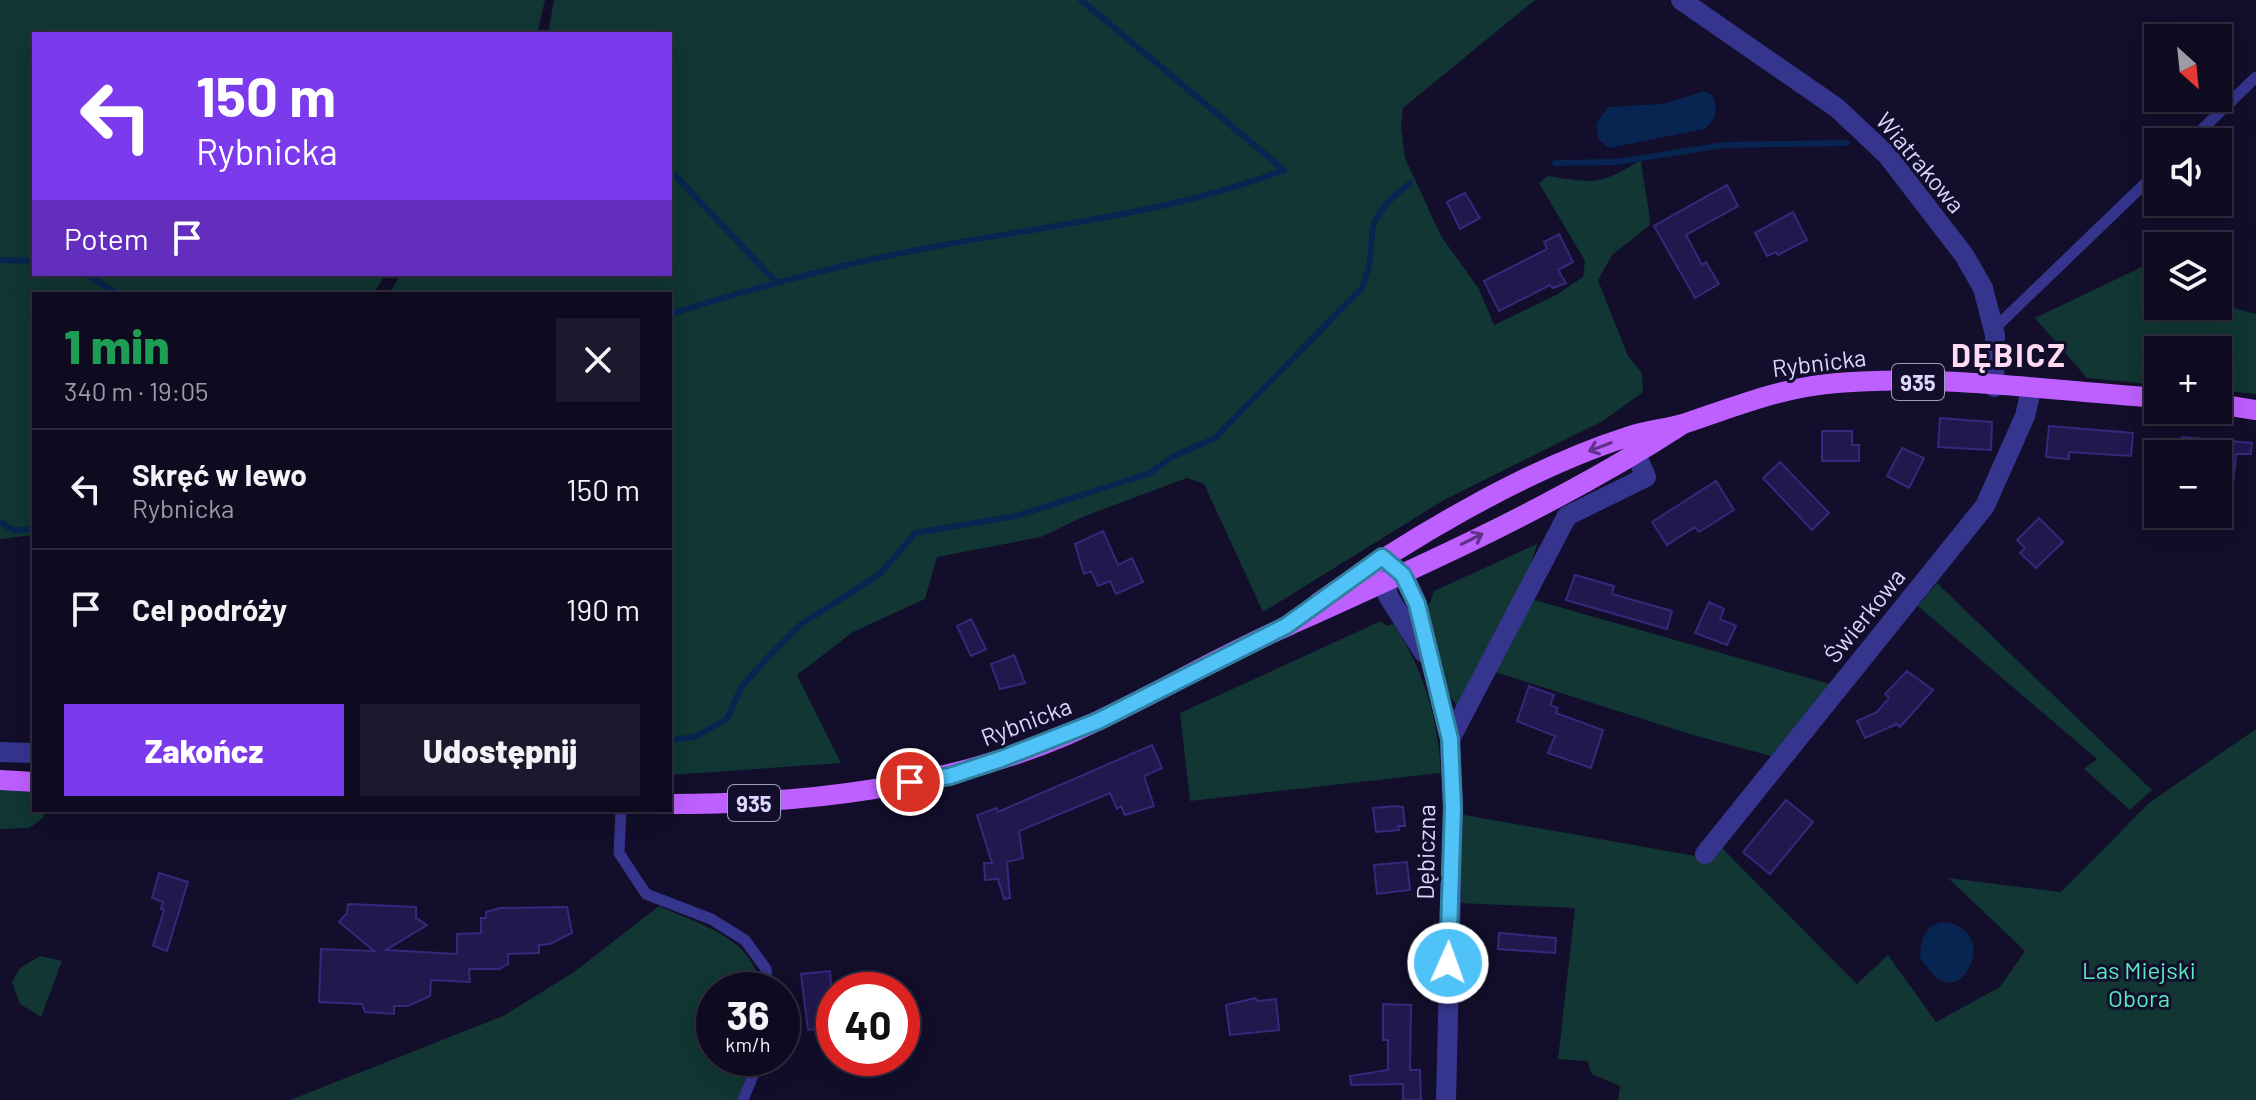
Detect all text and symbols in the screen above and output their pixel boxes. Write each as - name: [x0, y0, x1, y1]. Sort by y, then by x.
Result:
- north arrow: [2144, 24, 2232, 112]
- map controls: [2144, 24, 2232, 528]
- text: 150 m: [196, 61, 336, 128]
- icon: left: [64, 64, 168, 168]
- street label: Wiatrakowa: [1871, 106, 1971, 218]
- button: sound: [2144, 128, 2232, 216]
- text: Rybnicka: [196, 129, 338, 172]
- icon: arrive: [165, 216, 209, 260]
- text: Potem: [64, 220, 149, 256]
- button: layers: [2144, 232, 2232, 320]
- text: 1 min: [64, 316, 170, 374]
- button: close: [556, 318, 640, 402]
- district label: DĘBICZ: [1951, 335, 2067, 373]
- button: +: [2144, 336, 2232, 424]
- street label: Rybnicka: [1770, 342, 1868, 382]
- road number: 935: [1892, 364, 1944, 400]
- text: 340 m · 19:05: [64, 375, 208, 406]
- button: −: [2144, 440, 2232, 528]
- one-way arrow: [1588, 441, 1613, 455]
- text: Skręć w lewo: [132, 456, 307, 492]
- icon: left: [64, 467, 108, 511]
- text: 150 m: [566, 471, 640, 507]
- text: Rybnicka: [132, 492, 234, 523]
- one-way arrow: [1460, 531, 1483, 546]
- street label: Świerkowa: [1817, 562, 1911, 668]
- icon: arrive: [64, 587, 108, 631]
- text: Cel podróży: [132, 591, 287, 627]
- text: 190 m: [566, 591, 640, 627]
- street label: Rybnicka: [977, 691, 1075, 751]
- button: Zakończ: [64, 704, 344, 796]
- button: Udostępnij: [360, 704, 640, 796]
- pin: [876, 748, 944, 816]
- icon: arrive: [888, 760, 932, 804]
- road number: 935: [728, 785, 780, 821]
- street label: Dębiczna: [1410, 804, 1440, 900]
- position arrow: [1406, 921, 1490, 1005]
- park label: Las Miejski Obora: [2082, 955, 2196, 1012]
- speed limit sign: 40: [816, 972, 920, 1076]
- text: 36: [726, 990, 770, 1038]
- text: km/h: [725, 1032, 771, 1056]

